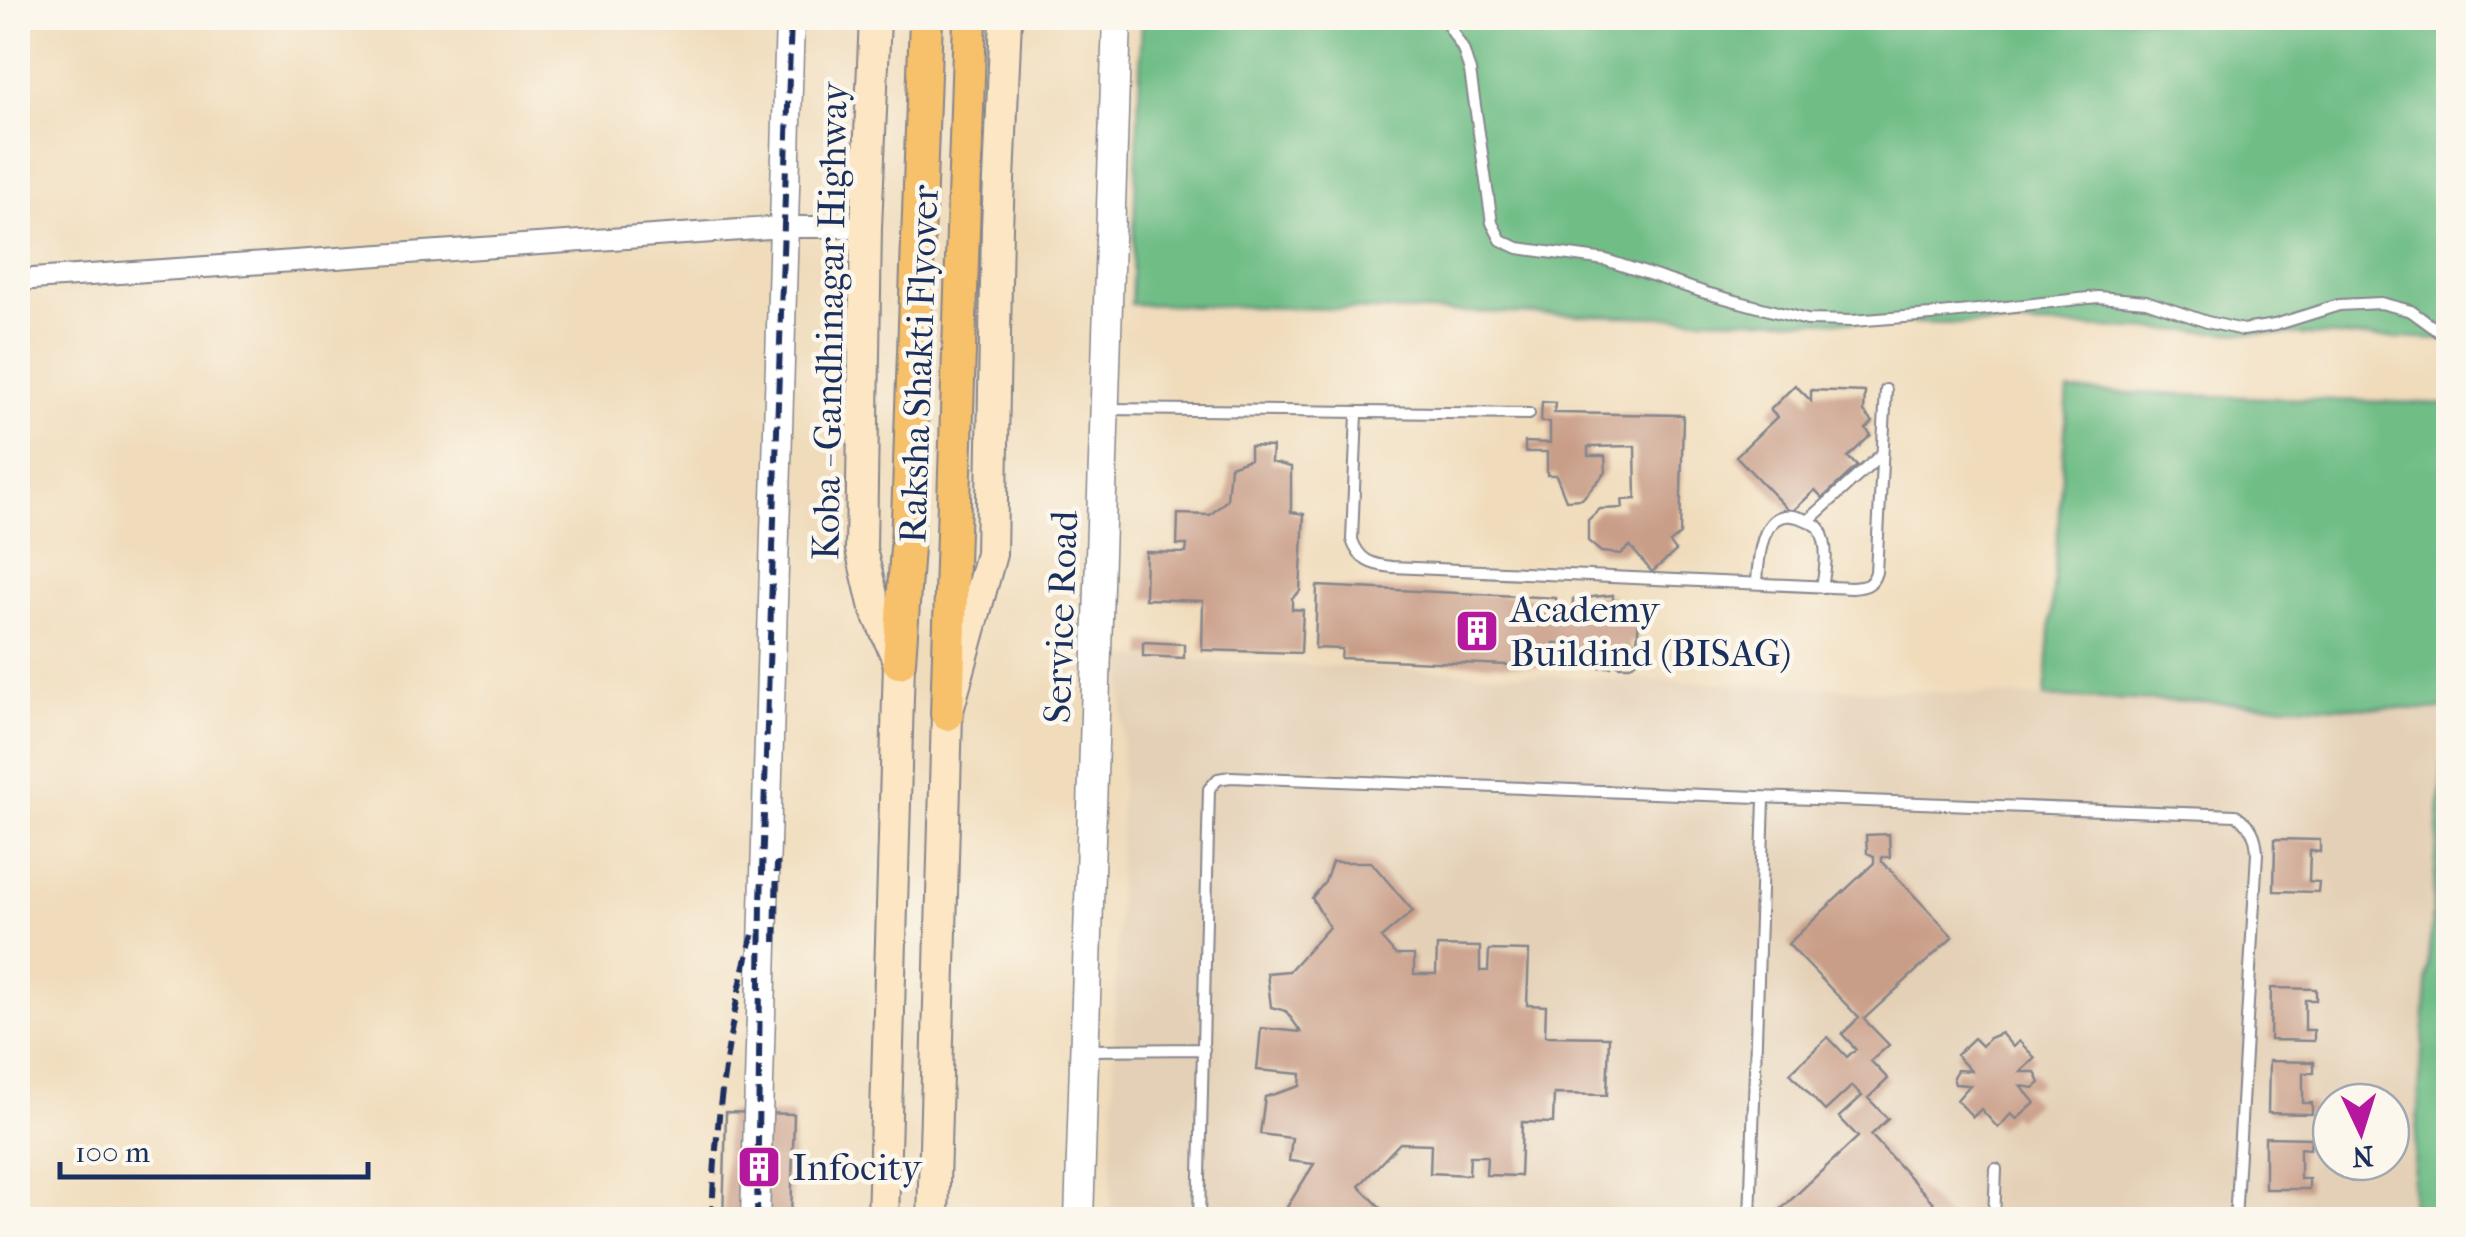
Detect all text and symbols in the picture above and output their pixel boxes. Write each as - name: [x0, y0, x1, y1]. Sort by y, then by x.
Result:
- street label: Koba - Gandhinagar Highway: [803, 80, 857, 560]
- street label: Raksha Shakti Flyover: [890, 183, 948, 544]
- street label: Service Road: [1035, 510, 1087, 724]
- place label: Academy Buildind (BISAG): [1508, 587, 1791, 676]
- building icon: Academy Buildind (BISAG): [1454, 608, 1500, 654]
- north arrow: [2311, 1082, 2411, 1182]
- scale bar: [60, 1117, 368, 1179]
- text: 100 m: [75, 1135, 150, 1170]
- text: N: [2350, 1139, 2374, 1174]
- building icon: Infocity: [736, 1144, 782, 1190]
- place label: Infocity: [792, 1145, 923, 1190]

